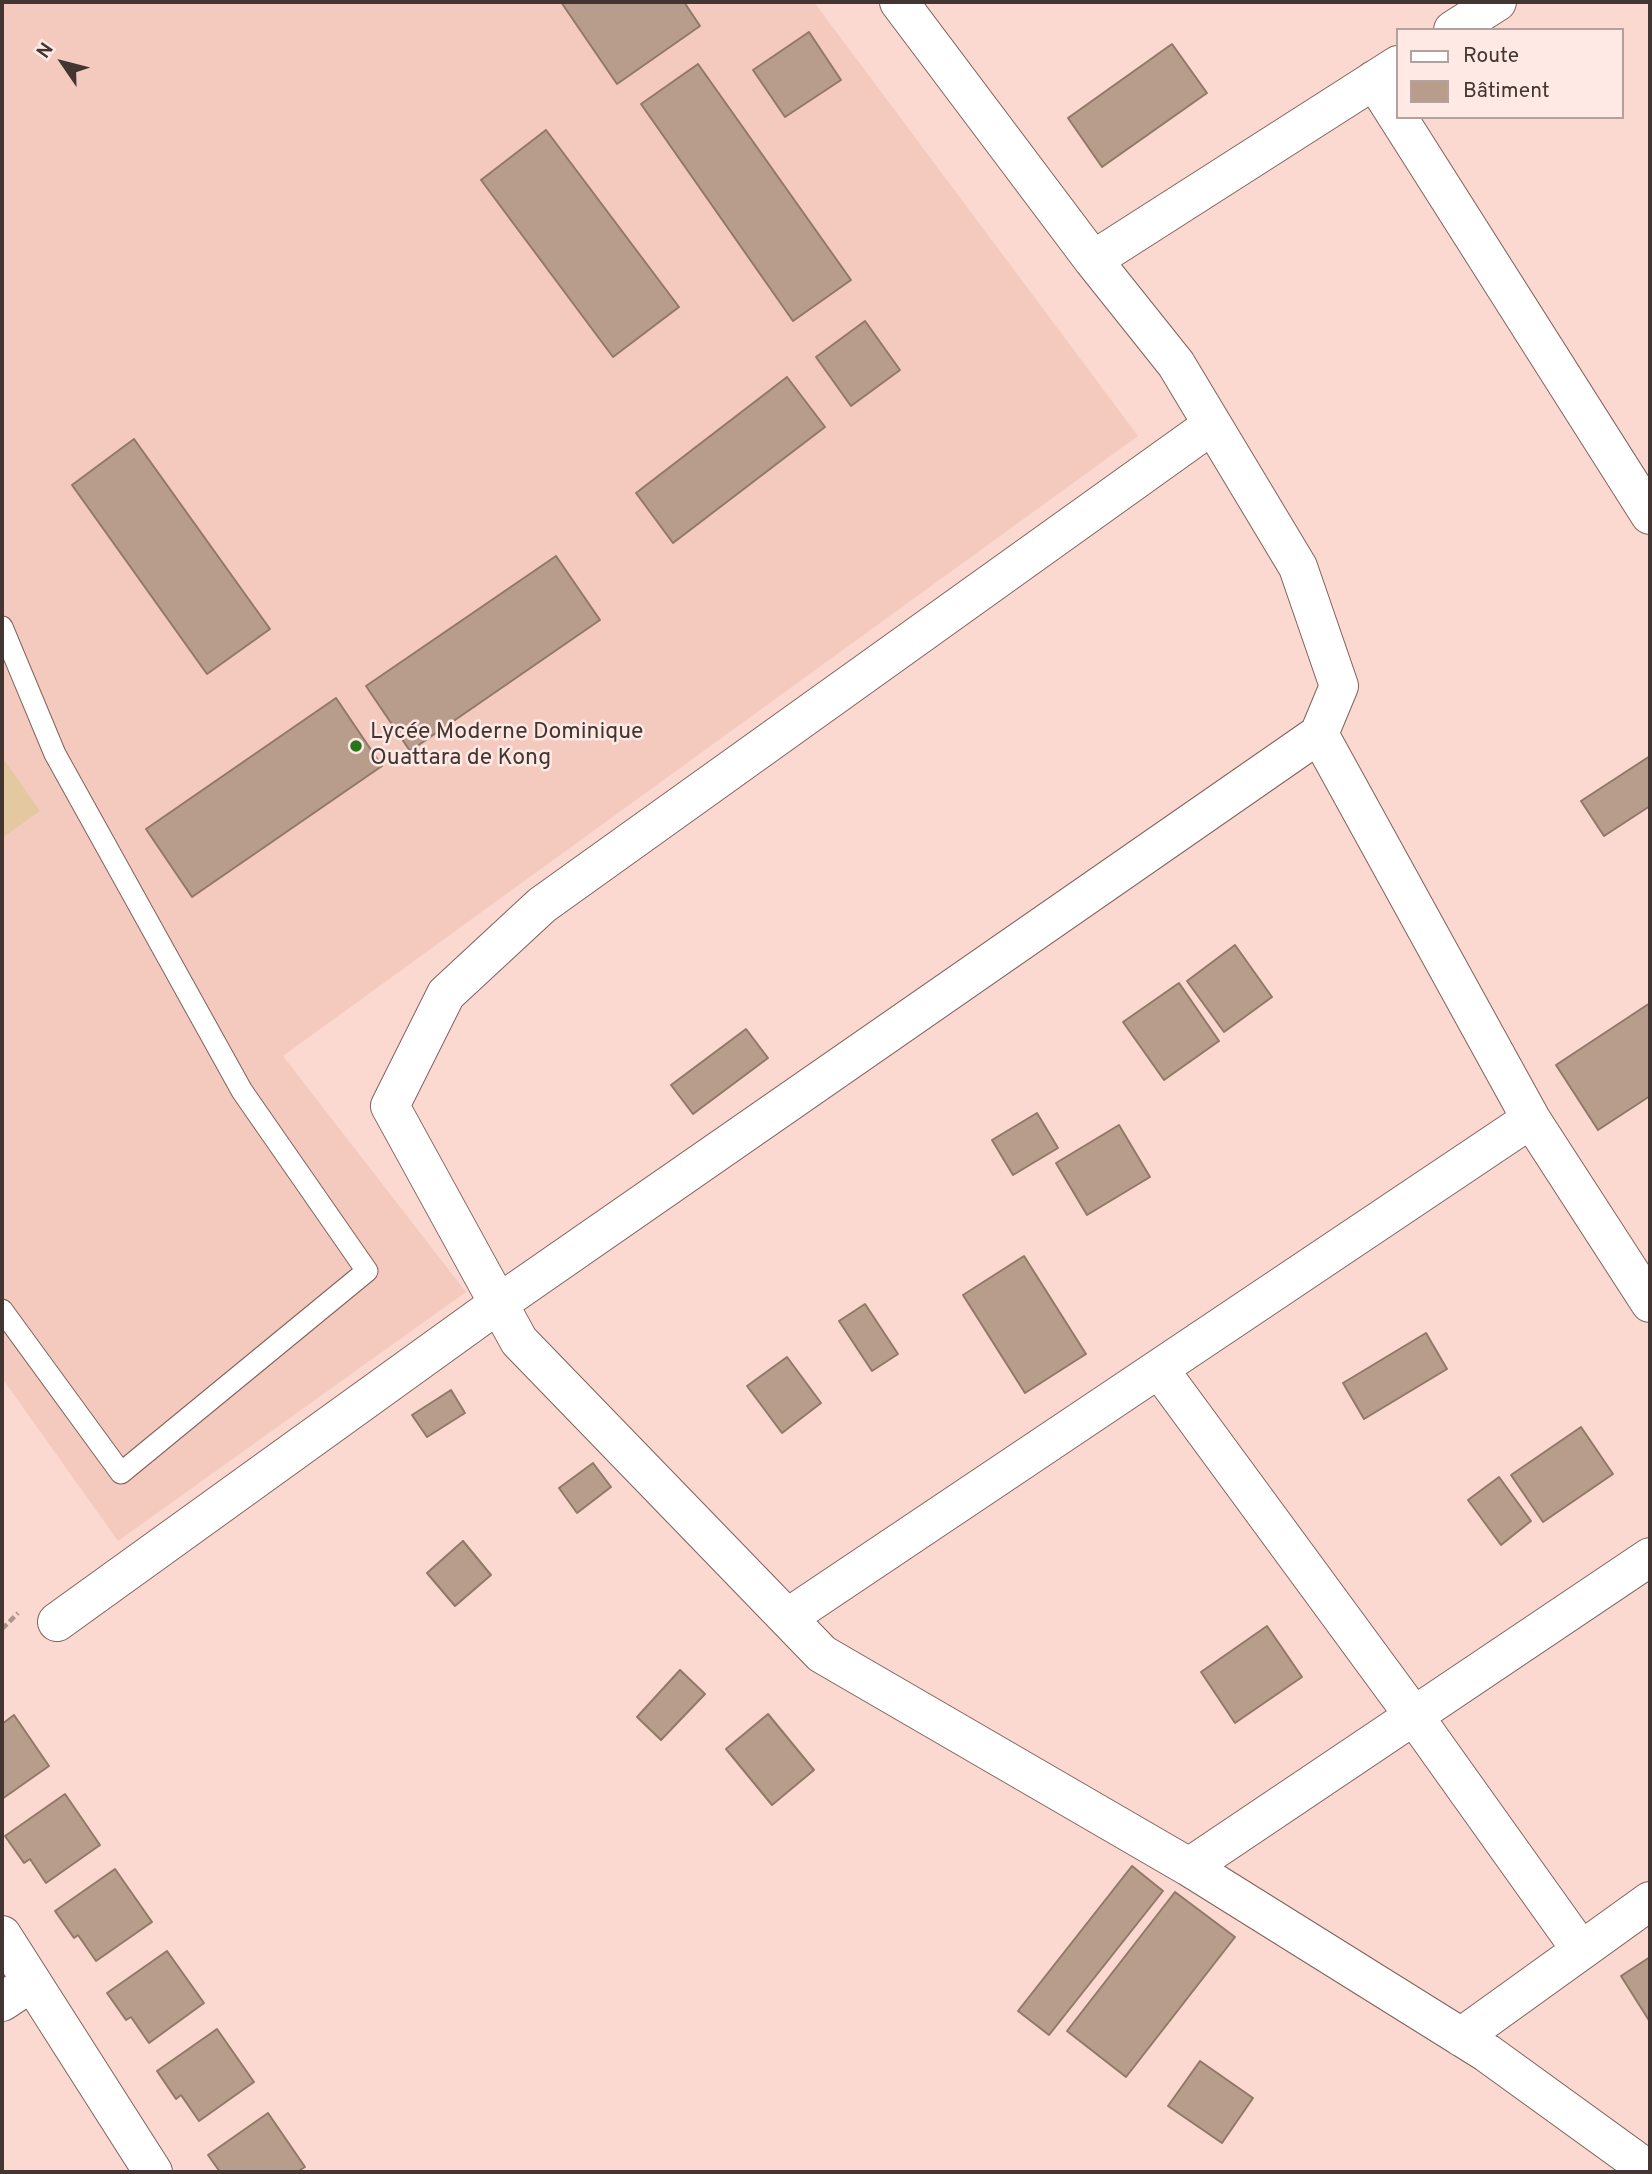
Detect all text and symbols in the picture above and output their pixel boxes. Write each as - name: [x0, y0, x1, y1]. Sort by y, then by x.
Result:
- north arrow: [28, 28, 98, 98]
- legend: [1396, 28, 1624, 119]
- text: N: [32, 38, 60, 63]
- text: Route: [1463, 43, 1519, 70]
- text: Bâtiment: [1463, 78, 1550, 105]
- place label: Lycée Moderne Dominique Ouattara de Kong: [370, 719, 643, 773]
- marker: Lycée Moderne Dominique Ouattara de Kong: [348, 738, 364, 754]

